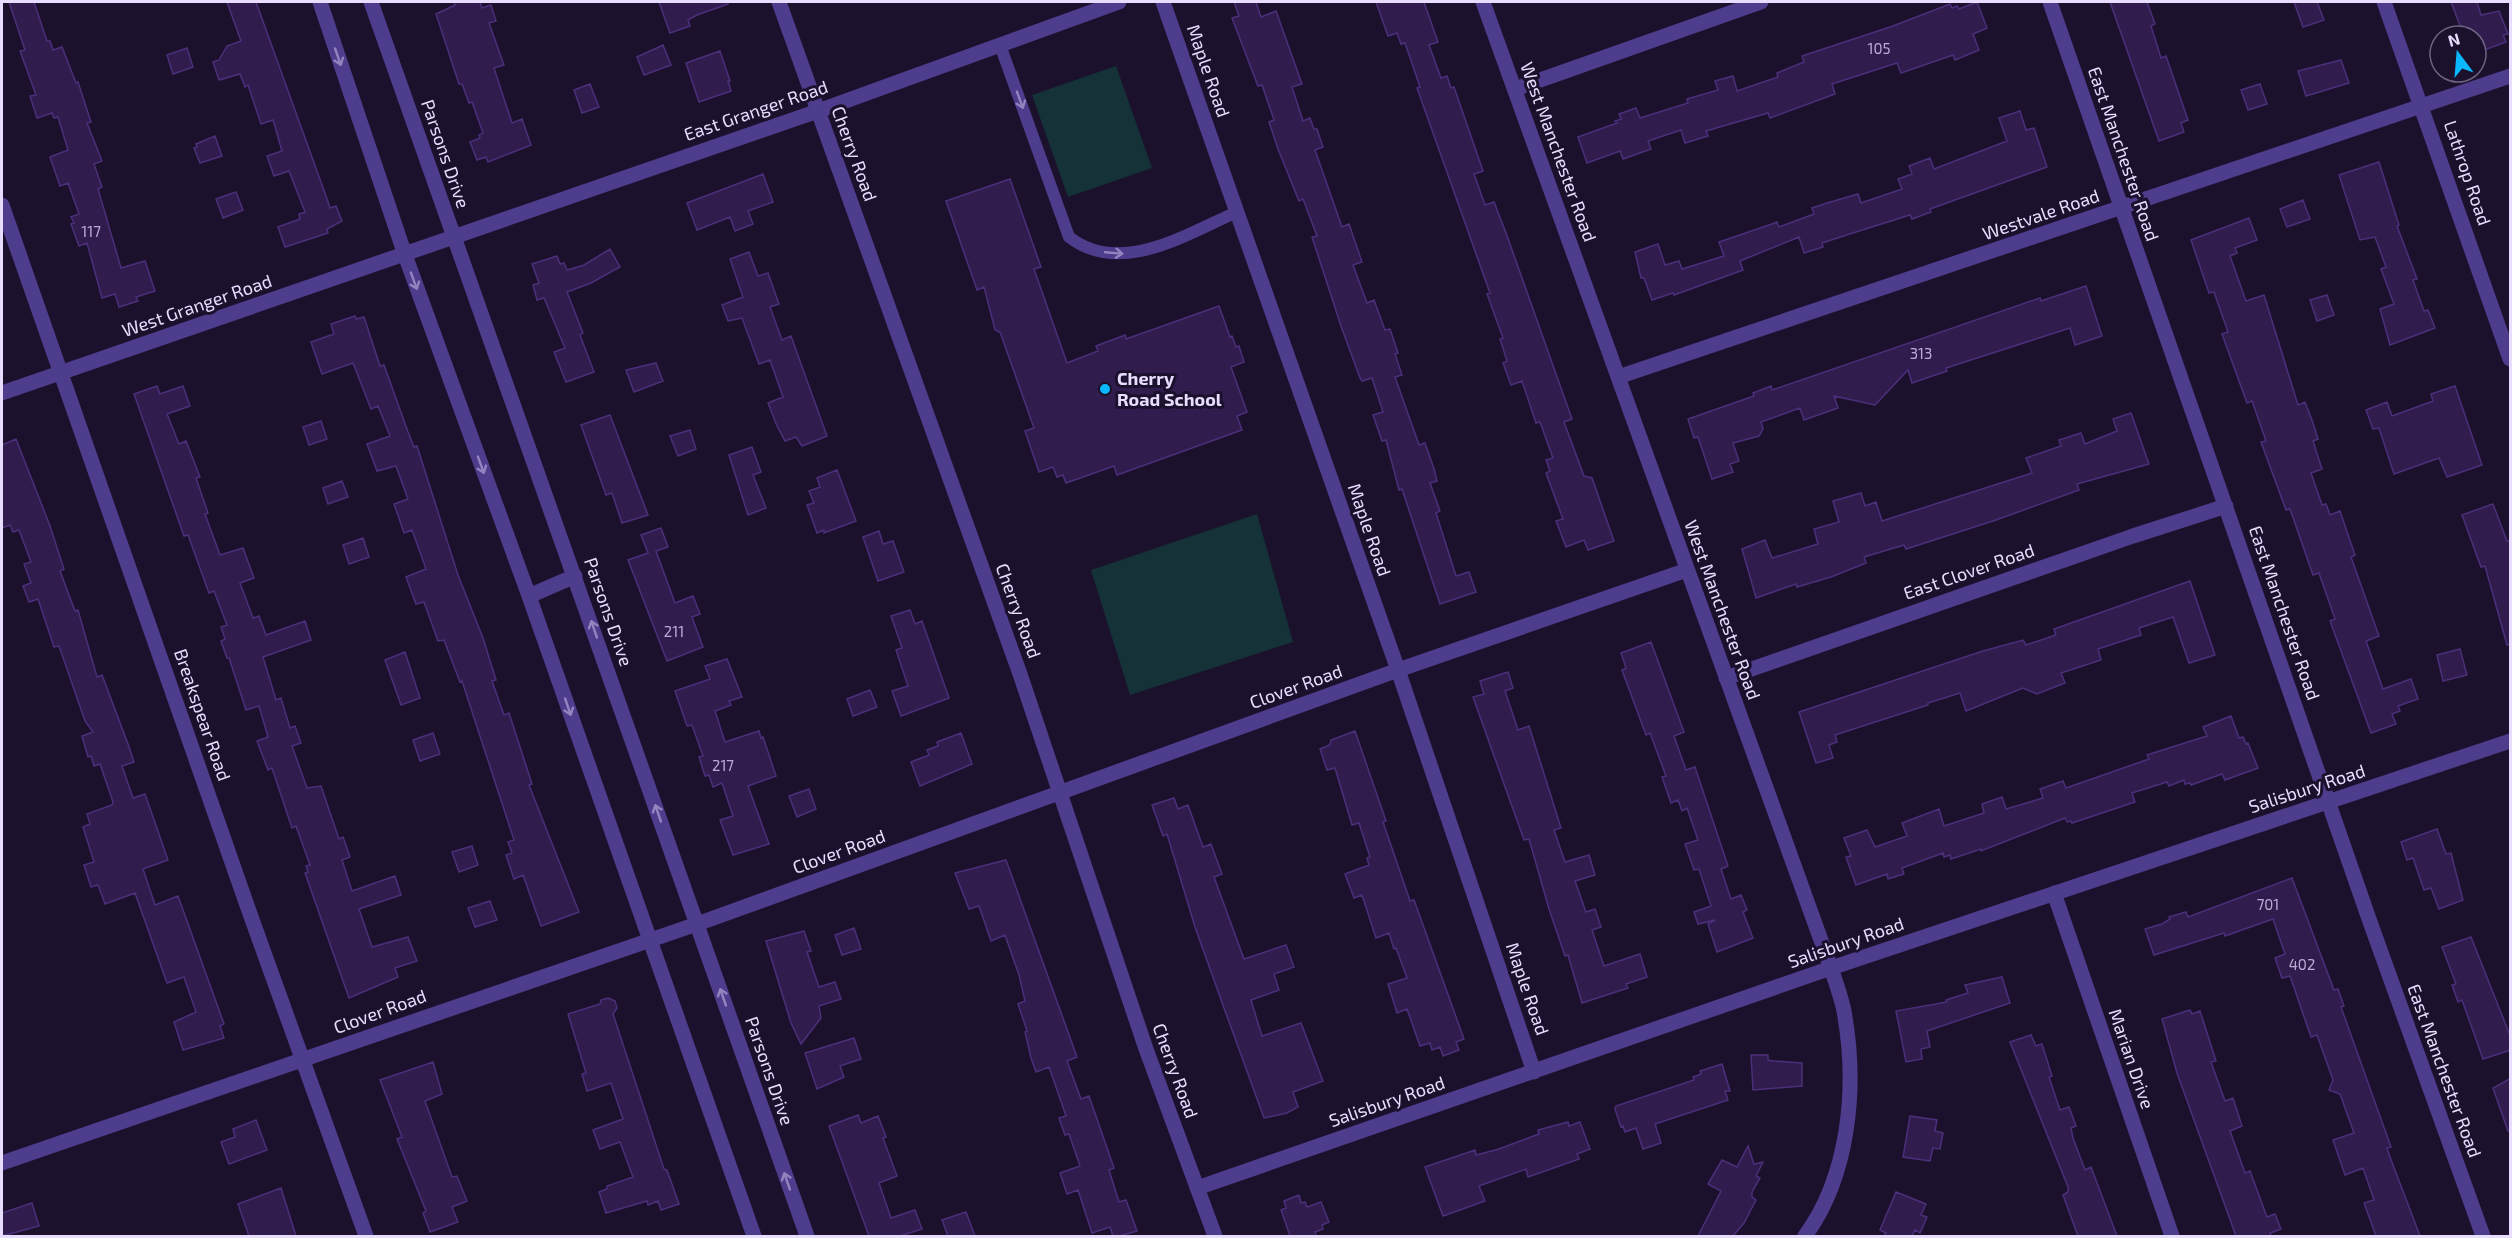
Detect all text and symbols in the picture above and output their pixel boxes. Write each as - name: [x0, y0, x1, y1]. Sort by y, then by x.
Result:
- street label: Maple Road: [1183, 21, 1235, 120]
- north arrow: [2428, 24, 2488, 84]
- text: N: [2446, 28, 2462, 50]
- house number: 105: [1867, 39, 1891, 57]
- one-way arrow: [334, 47, 345, 66]
- street label: West Manchester Road: [1516, 59, 1602, 244]
- street label: East Manchester Road: [2084, 64, 2164, 244]
- street label: East Granger Road: [681, 75, 831, 145]
- one-way arrow: [1015, 90, 1026, 109]
- street label: Parsons Drive: [417, 96, 475, 211]
- street label: Cherry Road: [828, 103, 882, 204]
- street label: Lathrop Road: [2440, 117, 2496, 228]
- street label: Westvale Road: [1979, 184, 2102, 244]
- house number: 117: [81, 222, 101, 240]
- one-way arrow: [1104, 248, 1123, 259]
- street label: West Granger Road: [119, 269, 275, 341]
- one-way arrow: [410, 272, 421, 290]
- house number: 313: [1910, 344, 1932, 362]
- place label: Cherry Road School: [1117, 367, 1222, 410]
- marker: Cherry Road School: [1098, 382, 1112, 396]
- one-way arrow: [476, 455, 487, 474]
- street label: Maple Road: [1344, 480, 1396, 579]
- street label: West Manchester Road: [1680, 517, 1766, 702]
- street label: East Manchester Road: [2245, 523, 2325, 703]
- street label: East Clover Road: [1900, 538, 2037, 604]
- street label: Parsons Drive: [580, 554, 638, 669]
- street label: Cherry Road: [992, 560, 1046, 661]
- one-way arrow: [587, 620, 598, 639]
- house number: 211: [664, 622, 684, 640]
- street label: Breakspear Road: [170, 646, 236, 784]
- street label: Clover Road: [1246, 659, 1345, 713]
- one-way arrow: [564, 698, 575, 716]
- house number: 217: [712, 756, 734, 774]
- street label: Salisbury Road: [2246, 759, 2368, 817]
- one-way arrow: [652, 804, 663, 823]
- street label: Clover Road: [789, 824, 888, 878]
- house number: 701: [2257, 895, 2279, 913]
- street label: Salisbury Road: [1785, 912, 1907, 972]
- street label: Maple Road: [1502, 939, 1554, 1038]
- house number: 402: [2289, 955, 2315, 973]
- street label: East Manchester Road: [2403, 981, 2487, 1160]
- street label: Clover Road: [330, 984, 429, 1038]
- one-way arrow: [716, 989, 727, 1007]
- street label: Marian Drive: [2105, 1006, 2159, 1112]
- street label: Parsons Drive: [741, 1013, 799, 1128]
- street label: Cherry Road: [1149, 1020, 1203, 1121]
- street label: Salisbury Road: [1326, 1071, 1448, 1131]
- one-way arrow: [781, 1172, 792, 1191]

